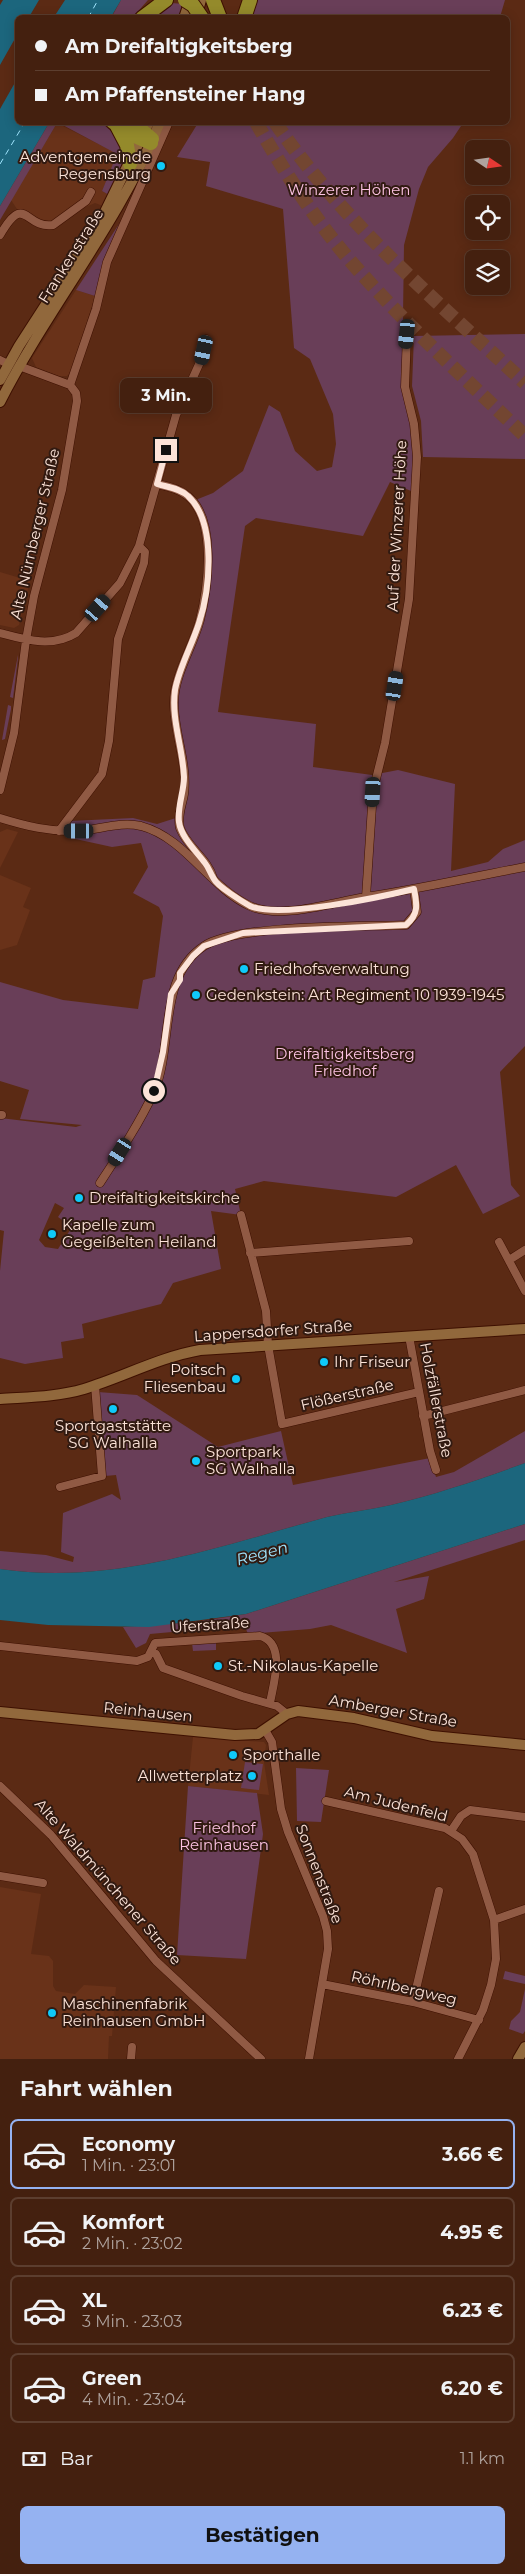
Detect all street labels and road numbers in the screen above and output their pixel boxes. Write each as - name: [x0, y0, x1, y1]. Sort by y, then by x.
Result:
- street label: Frankenstraße: [34, 205, 107, 307]
- street label: Auf der Winzerer Höhe: [383, 440, 410, 612]
- street label: Alte Nürnberger Straße: [6, 447, 63, 621]
- street label: Lappersdorfer Straße: [193, 1315, 353, 1346]
- street label: Holzfällerstraße: [416, 1341, 457, 1459]
- street label: Flößerstraße: [299, 1375, 395, 1414]
- street label: Uferstraße: [170, 1612, 250, 1637]
- street label: Amberger Straße: [328, 1690, 459, 1731]
- street label: Reinhausen: [102, 1697, 194, 1726]
- street label: Am Judenfeld: [342, 1781, 450, 1826]
- street label: Alte Waldmünchener Straße: [31, 1795, 186, 1969]
- street label: Sonnenstraße: [292, 1821, 347, 1926]
- street label: Röhrlbergweg: [349, 1966, 459, 2009]

